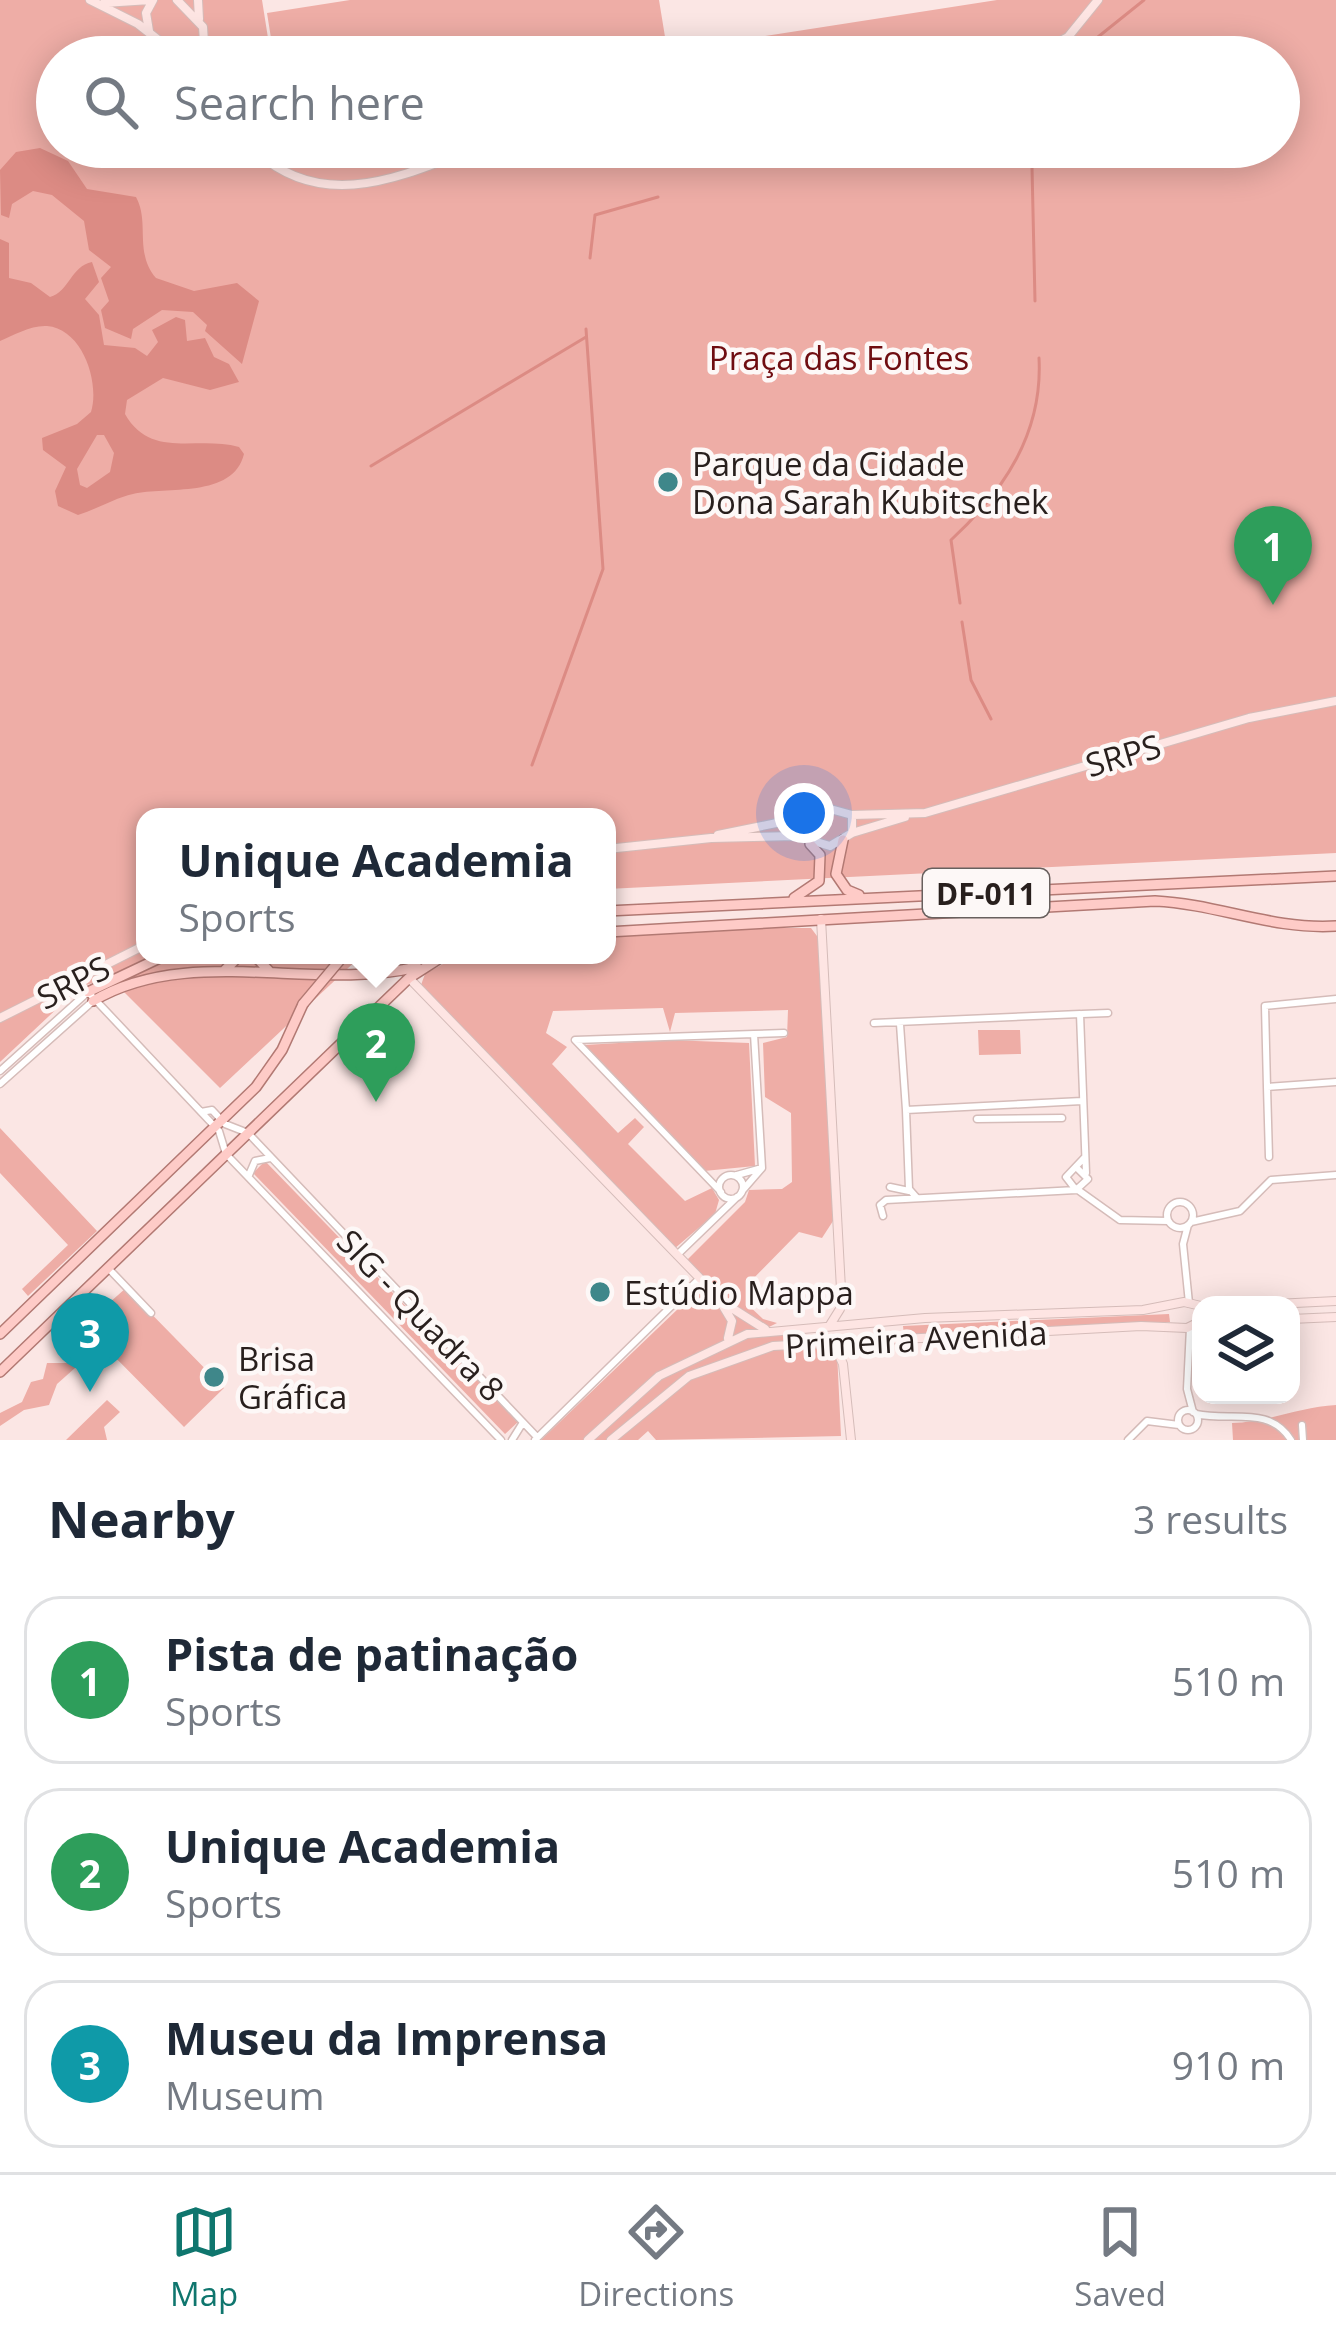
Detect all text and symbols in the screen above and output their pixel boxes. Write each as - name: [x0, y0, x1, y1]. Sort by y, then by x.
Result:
- search box: [36, 36, 1300, 168]
- icon: search: [78, 69, 144, 135]
- text: Search here: [174, 72, 425, 133]
- park label: Praça das Fontes: [709, 335, 969, 380]
- place label: Parque da Cidade Dona Sarah Kubitschek: [692, 441, 1049, 524]
- marker: Parque da Cidade Dona Sarah Kubitschek: [655, 469, 681, 495]
- pin: 1: [1234, 506, 1312, 605]
- street label: SRPS: [1080, 723, 1166, 787]
- your location: [774, 783, 834, 843]
- popup: [136, 808, 616, 964]
- text: Unique Academia: [178, 829, 574, 890]
- road number: DF-011: [923, 869, 1049, 917]
- text: Sports: [178, 890, 296, 943]
- street label: SRPS: [29, 945, 117, 1019]
- pin: 2: [337, 1003, 415, 1102]
- street label: SIG - Quadra 8: [327, 1219, 515, 1411]
- place label: Estúdio Mappa: [624, 1270, 854, 1315]
- marker: Estúdio Mappa: [587, 1279, 613, 1305]
- pin: 3: [51, 1293, 129, 1392]
- map controls: [1192, 1296, 1300, 1404]
- button: layers: [1192, 1296, 1300, 1404]
- street label: Primeira Avenida: [784, 1310, 1048, 1368]
- place label: Brisa Gráfica: [238, 1336, 347, 1419]
- marker: Brisa Gráfica: [201, 1364, 227, 1390]
- text: Nearby: [48, 1483, 235, 1553]
- text: 3 results: [1133, 1492, 1288, 1545]
- text: Pista de patinação: [165, 1623, 578, 1684]
- text: 1: [79, 1654, 101, 1707]
- text: 510 m: [1172, 1654, 1285, 1707]
- text: Sports: [165, 1684, 282, 1737]
- text: Unique Academia: [165, 1815, 560, 1876]
- text: 2: [79, 1846, 101, 1899]
- text: 510 m: [1172, 1846, 1285, 1899]
- text: Sports: [165, 1876, 282, 1929]
- text: Museu da Imprensa: [165, 2007, 608, 2068]
- text: 3: [79, 2038, 101, 2091]
- text: 910 m: [1172, 2038, 1285, 2091]
- text: Museum: [165, 2068, 325, 2121]
- tab: Map: [170, 2199, 238, 2316]
- tab: Directions: [578, 2199, 734, 2316]
- tab: Saved: [1074, 2199, 1166, 2316]

